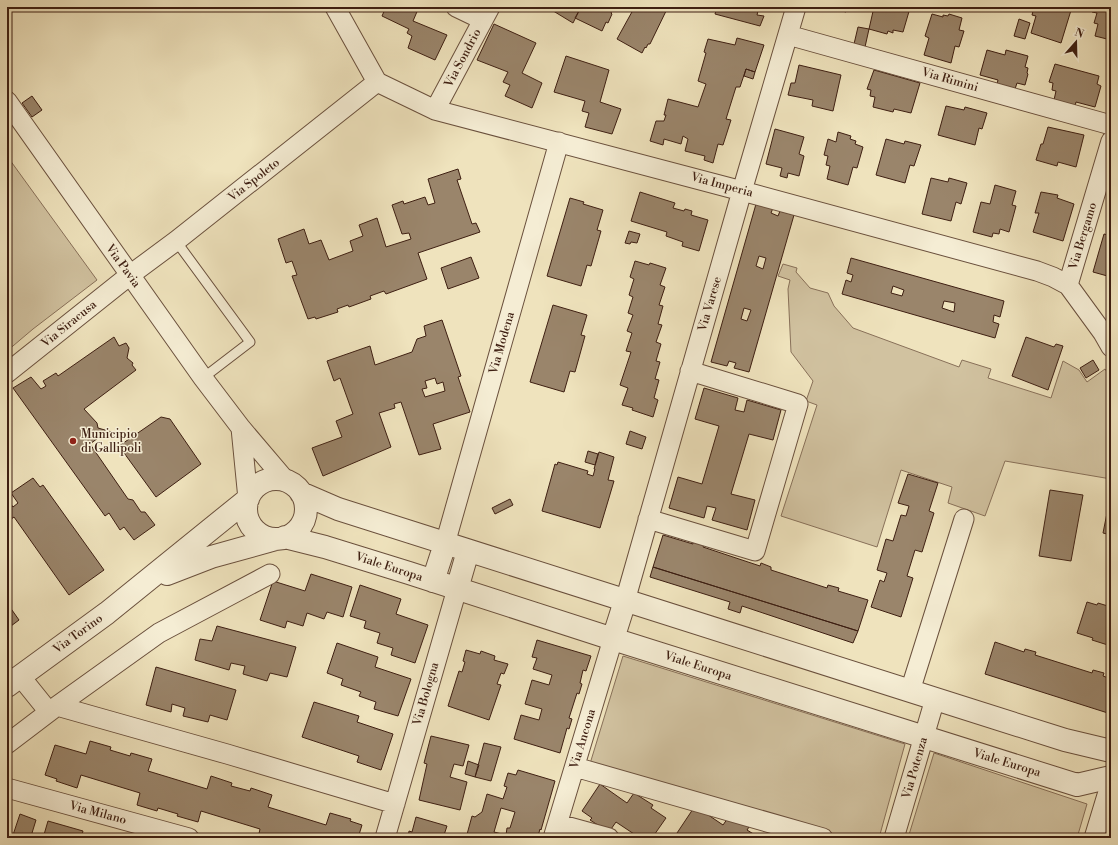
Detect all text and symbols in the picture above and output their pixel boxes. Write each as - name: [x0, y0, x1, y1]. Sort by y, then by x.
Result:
- north arrow: [1056, 22, 1096, 62]
- text: N: [1073, 25, 1086, 42]
- street label: Via Sondrio: [441, 26, 485, 91]
- street label: Via Rimini: [919, 64, 980, 95]
- street label: Via Spoleto: [224, 155, 283, 205]
- street label: Via Imperia: [688, 169, 756, 201]
- street label: Via Bergamo: [1065, 200, 1100, 272]
- street label: Via Pavia: [102, 241, 144, 291]
- street label: Via Varese: [695, 275, 725, 334]
- street label: Via Siracusa: [38, 297, 100, 351]
- street label: Via Modena: [486, 309, 518, 377]
- place label: Municipio di Gallipoli: [81, 427, 141, 456]
- marker: Municipio di Gallipoli: [68, 436, 78, 446]
- street label: Viale Europa: [352, 549, 425, 585]
- street label: Via Torino: [49, 611, 106, 658]
- street label: Viale Europa: [661, 648, 734, 684]
- street label: Via Bologna: [410, 660, 442, 728]
- street label: Via Ancona: [566, 706, 599, 772]
- street label: Via Potenza: [899, 734, 931, 802]
- street label: Viale Europa: [970, 745, 1044, 781]
- street label: Via Milano: [67, 798, 128, 828]

